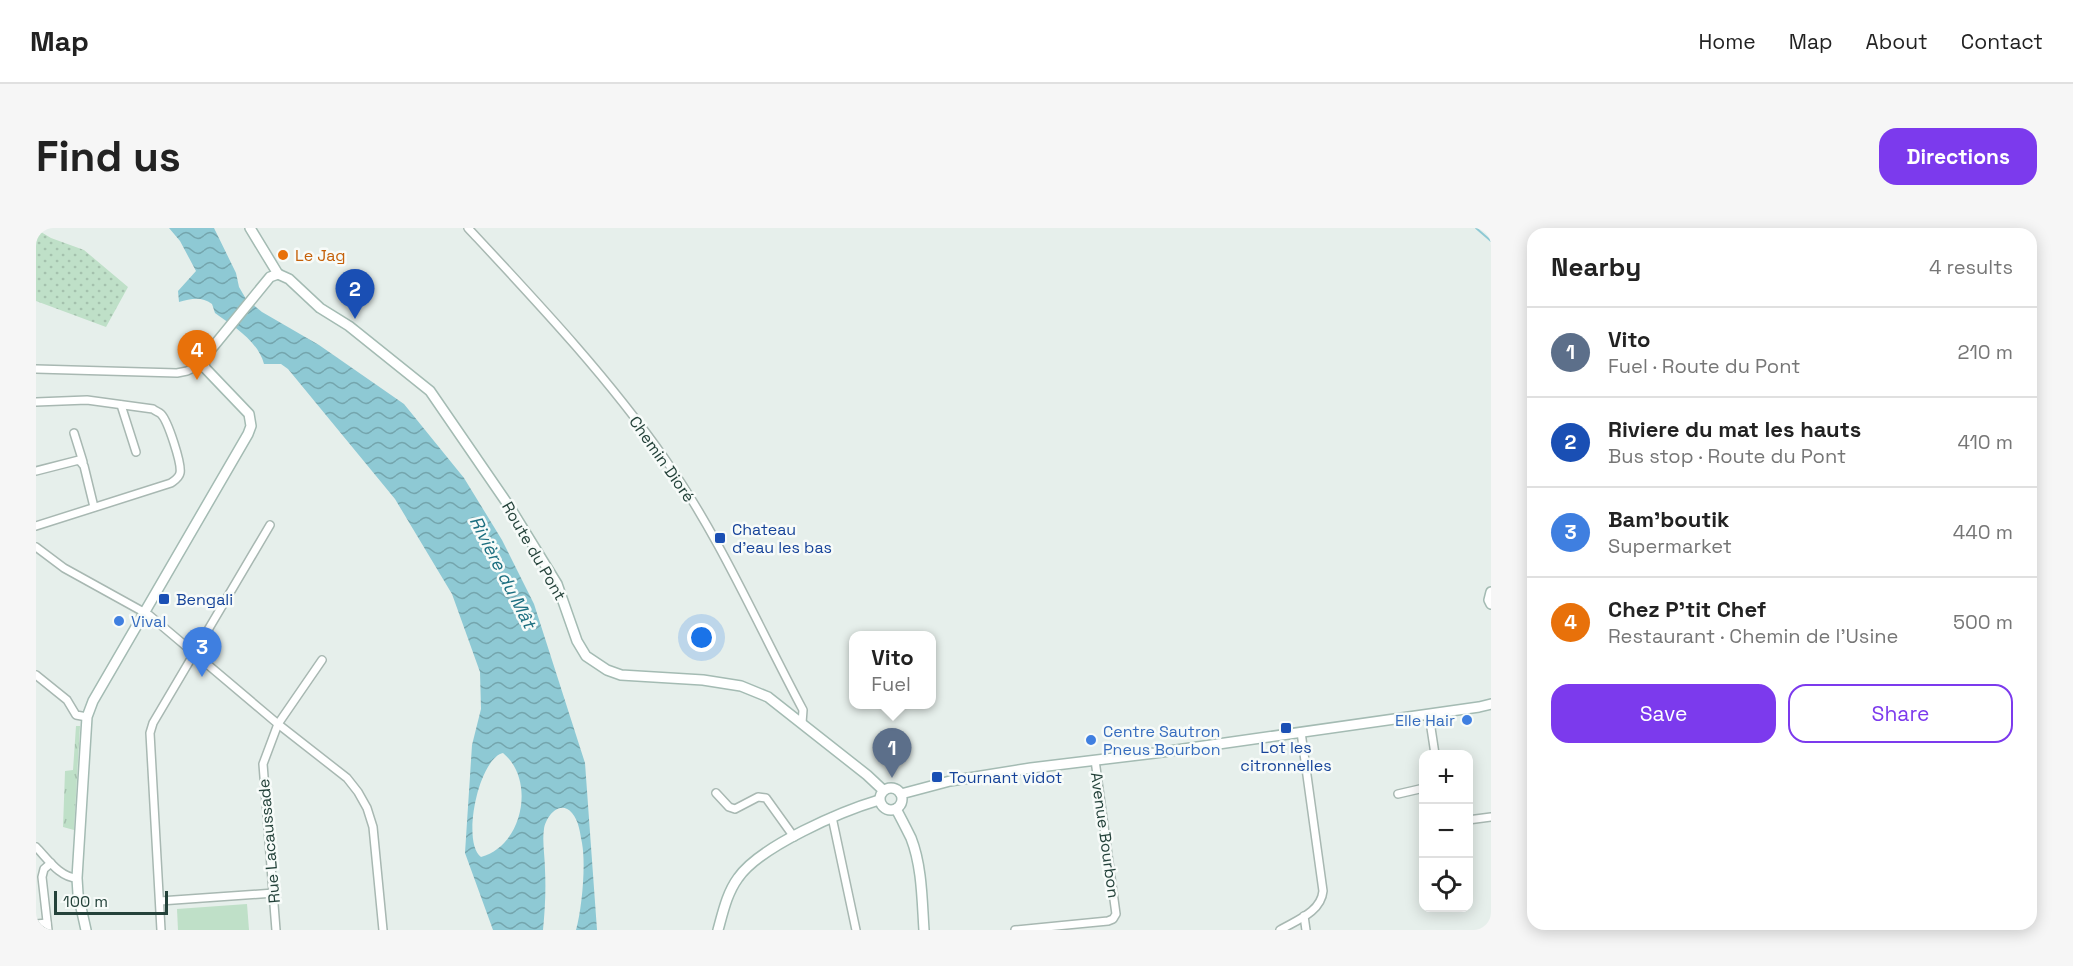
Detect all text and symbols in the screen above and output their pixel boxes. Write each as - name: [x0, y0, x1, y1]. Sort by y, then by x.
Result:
- text: Map: [30, 23, 89, 59]
- text: Home: [1698, 28, 1756, 55]
- text: Map: [1789, 28, 1833, 55]
- text: About: [1866, 28, 1928, 55]
- text: Contact: [1961, 28, 2043, 55]
- button: Directions: [1879, 128, 2037, 185]
- text: Find us: [36, 130, 181, 183]
- place label: Le Jag: [295, 245, 346, 266]
- marker: Le Jag: [276, 248, 290, 262]
- text: Nearby: [1551, 250, 1641, 284]
- text: 4 results: [1929, 254, 2013, 280]
- pin: 2: [336, 270, 374, 319]
- text: Vito: [1608, 325, 1651, 353]
- pin: 4: [178, 330, 216, 380]
- text: 1: [1566, 339, 1575, 365]
- text: 210 m: [1957, 339, 2013, 365]
- text: Fuel · Route du Pont: [1608, 353, 1800, 379]
- street label: Chemin Dioré: [624, 412, 700, 506]
- text: Riviere du mat les hauts: [1608, 415, 1861, 443]
- text: 2: [1565, 429, 1576, 455]
- text: 410 m: [1957, 429, 2013, 455]
- text: Bus stop · Route du Pont: [1608, 443, 1846, 469]
- street label: Route du Pont: [497, 498, 571, 604]
- text: Bam'boutik: [1608, 505, 1730, 533]
- water label: Rivière du Mât: [465, 512, 542, 634]
- place label: Chateau d'eau les bas: [732, 519, 832, 558]
- text: 3: [1564, 519, 1577, 545]
- text: 440 m: [1953, 519, 2013, 545]
- marker: Chateau d'eau les bas: [713, 531, 727, 545]
- text: Supermarket: [1608, 533, 1732, 559]
- place label: Bengali: [176, 589, 233, 610]
- marker: Bengali: [157, 592, 171, 606]
- text: Chez P'tit Chef: [1608, 595, 1766, 623]
- text: 4: [1564, 609, 1577, 635]
- text: 500 m: [1953, 609, 2013, 635]
- place label: Vival: [131, 611, 166, 632]
- marker: Vival: [112, 614, 126, 628]
- your location: [687, 623, 716, 652]
- text: Restaurant · Chemin de l'Usine: [1608, 623, 1898, 649]
- pin: 3: [182, 628, 222, 677]
- popup: [849, 631, 936, 709]
- text: Vito: [871, 643, 914, 671]
- text: Fuel: [871, 671, 911, 697]
- button: Save: [1551, 684, 1776, 743]
- button: Share: [1788, 684, 2013, 743]
- place label: Elle Hair: [1395, 710, 1455, 731]
- marker: Elle Hair: [1460, 713, 1474, 727]
- place label: Centre Sautron Pneus Bourbon: [1103, 721, 1221, 760]
- marker: Lot les citronnelles: [1279, 721, 1293, 735]
- pin: 1: [872, 728, 912, 778]
- marker: Centre Sautron Pneus Bourbon: [1084, 733, 1098, 747]
- place label: Lot les citronnelles: [1240, 737, 1332, 776]
- map controls: [1419, 750, 1473, 912]
- button: +: [1419, 750, 1473, 804]
- place label: Tournant vidot: [949, 767, 1062, 788]
- marker: Tournant vidot: [930, 770, 944, 784]
- street label: Avenue Bourbon: [1086, 771, 1124, 899]
- street label: Rue Lacaussade: [253, 778, 285, 904]
- button: −: [1419, 804, 1473, 858]
- button: locate: [1419, 858, 1473, 912]
- scale bar: [54, 888, 168, 916]
- text: 100 m: [63, 891, 108, 912]

